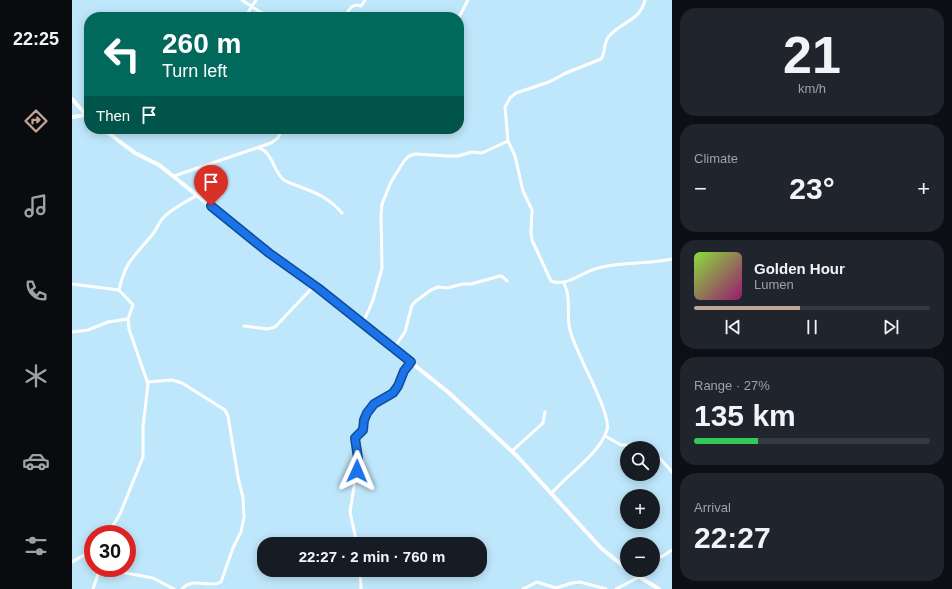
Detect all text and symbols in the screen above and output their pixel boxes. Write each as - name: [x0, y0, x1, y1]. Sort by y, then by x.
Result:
- text: 21: [783, 26, 841, 84]
- icon: left: [96, 28, 148, 80]
- text: 260 m: [162, 28, 241, 59]
- text: 22:25: [13, 29, 59, 49]
- text: Turn left: [162, 61, 227, 81]
- text: km/h: [798, 81, 826, 96]
- icon: arrive: [138, 104, 160, 126]
- icon: directions: [22, 107, 50, 135]
- text: Then: [96, 107, 130, 124]
- text: Climate: [694, 151, 738, 166]
- pin: [194, 165, 228, 206]
- icon: arrive: [200, 171, 222, 193]
- text: 23°: [789, 172, 835, 205]
- text: −: [694, 176, 707, 201]
- text: +: [917, 176, 930, 201]
- icon: music: [22, 192, 50, 220]
- text: Golden Hour: [754, 260, 845, 277]
- icon: phone: [22, 277, 50, 305]
- text: Lumen: [754, 277, 794, 292]
- icon: previous: [722, 316, 744, 338]
- icon: pause: [801, 316, 823, 338]
- icon: next: [880, 316, 902, 338]
- icon: climate: [22, 362, 50, 390]
- text: Range · 27%: [694, 378, 770, 393]
- text: 135 km: [694, 399, 796, 432]
- map controls: [620, 441, 660, 577]
- button: search: [620, 441, 660, 481]
- icon: car: [22, 447, 50, 475]
- position arrow: [336, 450, 378, 492]
- button: +: [620, 489, 660, 529]
- text: Arrival: [694, 500, 731, 515]
- text: 22:27: [694, 521, 771, 554]
- speed limit sign: 30: [84, 525, 136, 577]
- icon: filters: [22, 532, 50, 560]
- button: −: [620, 537, 660, 577]
- text: 22:27 · 2 min · 760 m: [299, 548, 445, 565]

